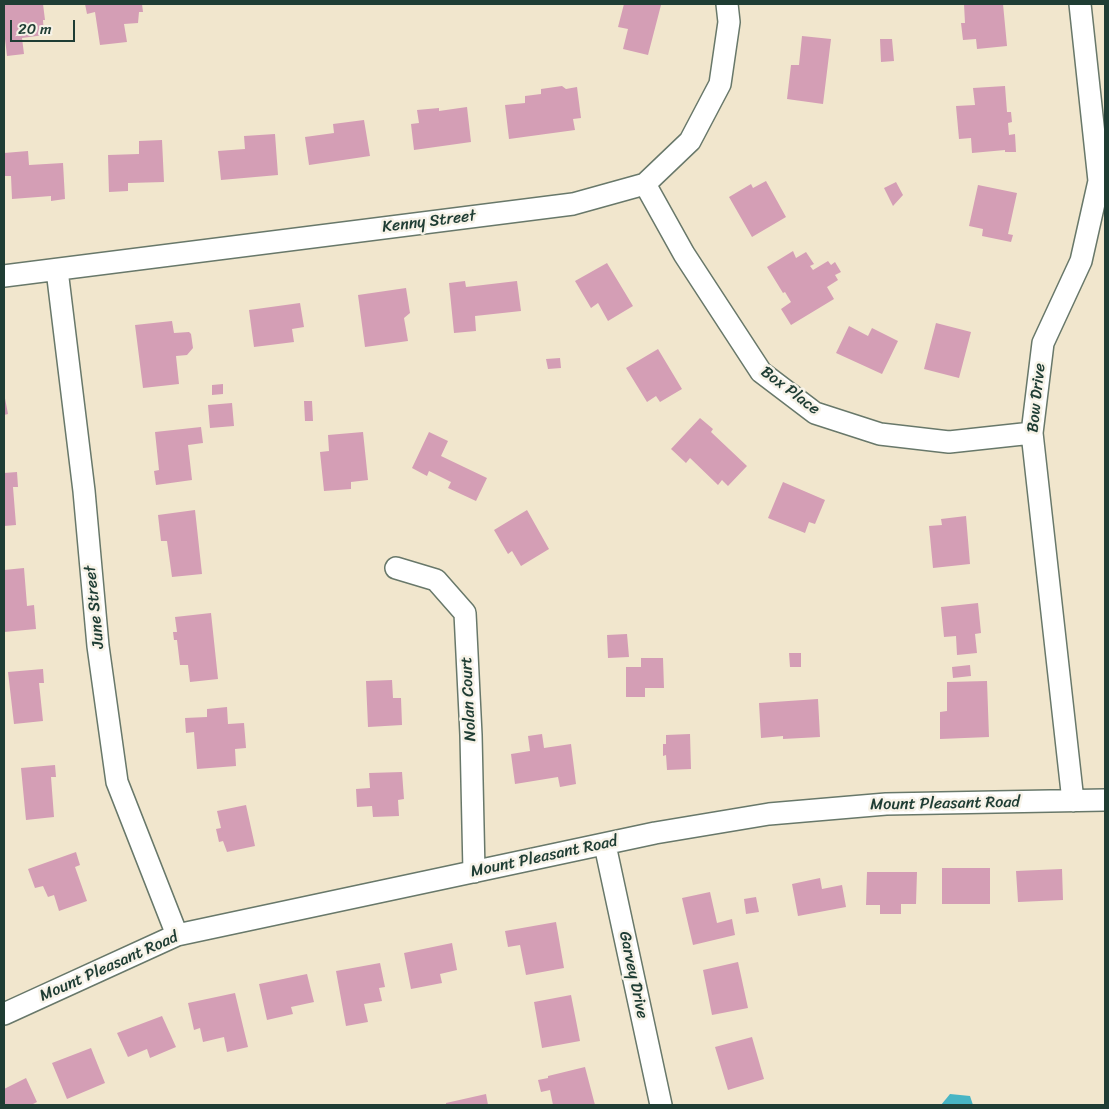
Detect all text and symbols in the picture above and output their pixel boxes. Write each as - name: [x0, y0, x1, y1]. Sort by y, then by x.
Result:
- scale bar: [12, 10, 78, 42]
- text: 20 m: [18, 16, 52, 42]
- street label: Kenny Street: [381, 207, 477, 237]
- street label: Bow Drive: [1024, 362, 1050, 434]
- street label: Box Place: [757, 363, 823, 419]
- street label: June Street: [81, 564, 109, 650]
- street label: Nolan Court: [457, 656, 481, 742]
- street label: Mount Pleasant Road: [870, 793, 1020, 815]
- street label: Mount Pleasant Road: [469, 832, 619, 882]
- street label: Mount Pleasant Road: [37, 928, 181, 1006]
- street label: Garvey Drive: [614, 930, 652, 1020]

